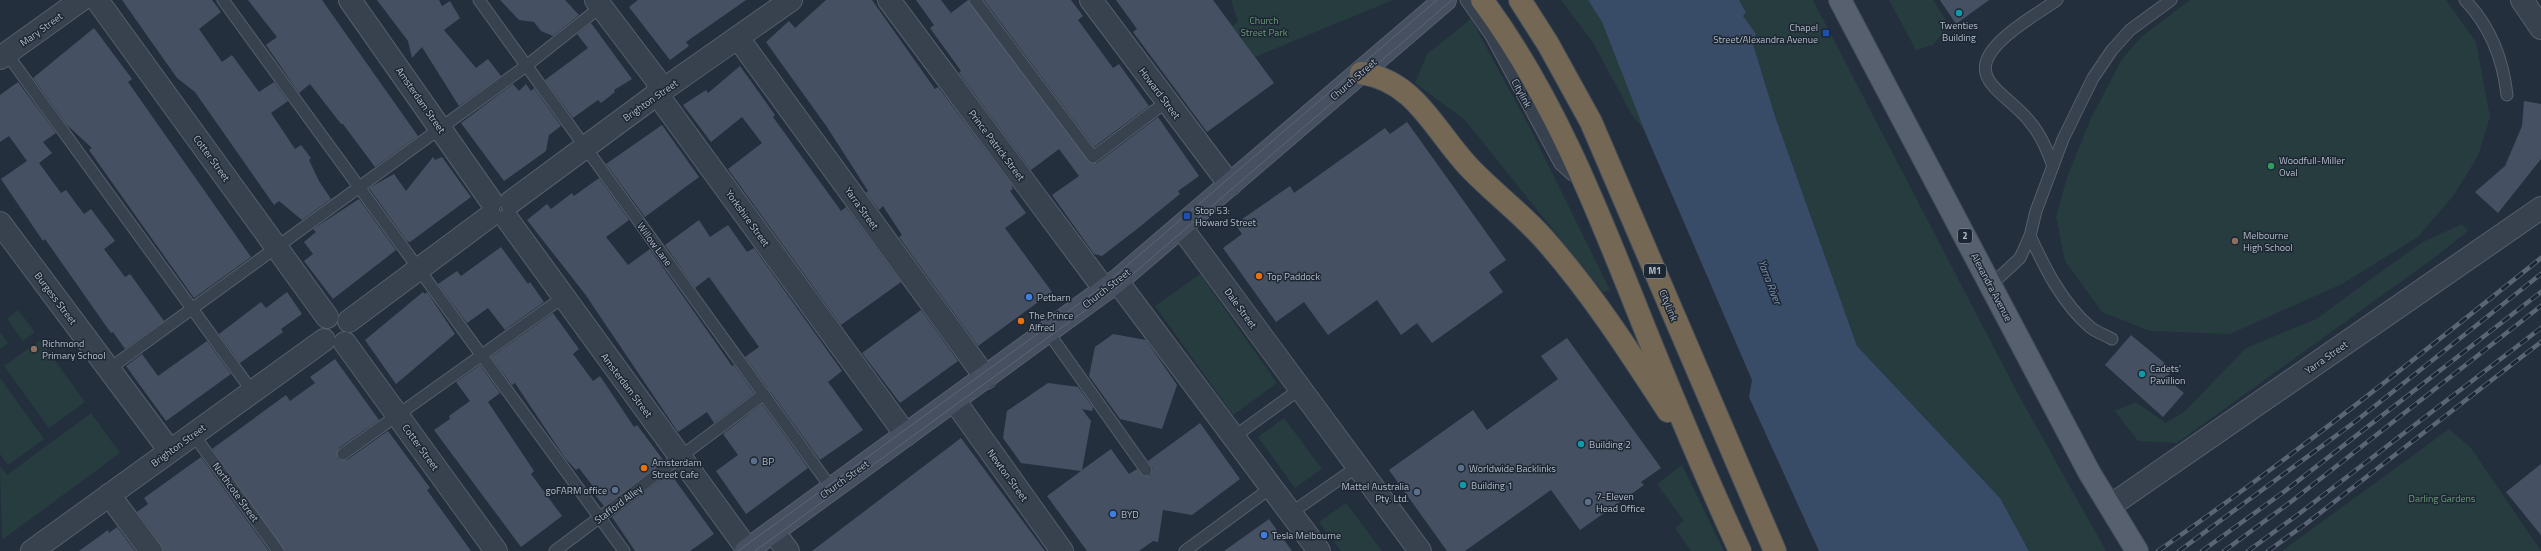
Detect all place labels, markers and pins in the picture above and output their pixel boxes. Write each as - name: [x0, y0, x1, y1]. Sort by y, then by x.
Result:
- marker: Twenties Building: [1954, 8, 1964, 18]
- place label: Twenties Building: [1940, 18, 1978, 45]
- place label: Chapel Street/Alexandra Avenue: [1713, 20, 1818, 47]
- marker: Chapel Street/Alexandra Avenue: [1821, 28, 1831, 38]
- place label: Woodfull-Miller Oval: [2279, 153, 2345, 180]
- marker: Woodfull-Miller Oval: [2266, 161, 2276, 171]
- place label: Stop 53: Howard Street: [1195, 203, 1257, 230]
- marker: Stop 53: Howard Street: [1182, 211, 1192, 221]
- place label: Melbourne High School: [2243, 228, 2293, 255]
- marker: Melbourne High School: [2230, 236, 2240, 246]
- place label: Top Paddock: [1267, 269, 1320, 284]
- marker: Top Paddock: [1254, 271, 1264, 281]
- place label: Petbarn: [1037, 290, 1071, 305]
- marker: Petbarn: [1024, 292, 1034, 302]
- place label: The Prince Alfred: [1029, 308, 1073, 335]
- marker: The Prince Alfred: [1016, 316, 1026, 326]
- place label: Richmond Primary School: [42, 336, 105, 363]
- marker: Richmond Primary School: [29, 344, 39, 354]
- place label: Cadets' Pavillion: [2150, 361, 2185, 388]
- marker: Cadets' Pavillion: [2137, 369, 2147, 379]
- place label: Building 2: [1589, 437, 1631, 452]
- marker: Building 2: [1576, 439, 1586, 449]
- place label: BP: [762, 454, 774, 469]
- place label: Amsterdam Street Cafe: [652, 455, 702, 482]
- marker: BP: [749, 456, 759, 466]
- place label: Worldwide Backlinks: [1469, 461, 1556, 476]
- marker: Amsterdam Street Cafe: [639, 463, 649, 473]
- marker: Worldwide Backlinks: [1456, 463, 1466, 473]
- place label: Building 1: [1471, 478, 1513, 493]
- place label: Mattel Australia Pty. Ltd.: [1342, 479, 1409, 506]
- marker: Building 1: [1458, 480, 1468, 490]
- place label: goFARM office: [546, 483, 607, 498]
- marker: goFARM office: [610, 485, 620, 495]
- marker: Mattel Australia Pty. Ltd.: [1412, 487, 1422, 497]
- place label: 7-Eleven Head Office: [1596, 489, 1645, 516]
- marker: 7-Eleven Head Office: [1583, 497, 1593, 507]
- place label: BYD: [1121, 507, 1139, 522]
- marker: BYD: [1108, 509, 1118, 519]
- place label: Tesla Melbourne: [1272, 528, 1341, 543]
- marker: Tesla Melbourne: [1259, 530, 1269, 540]

